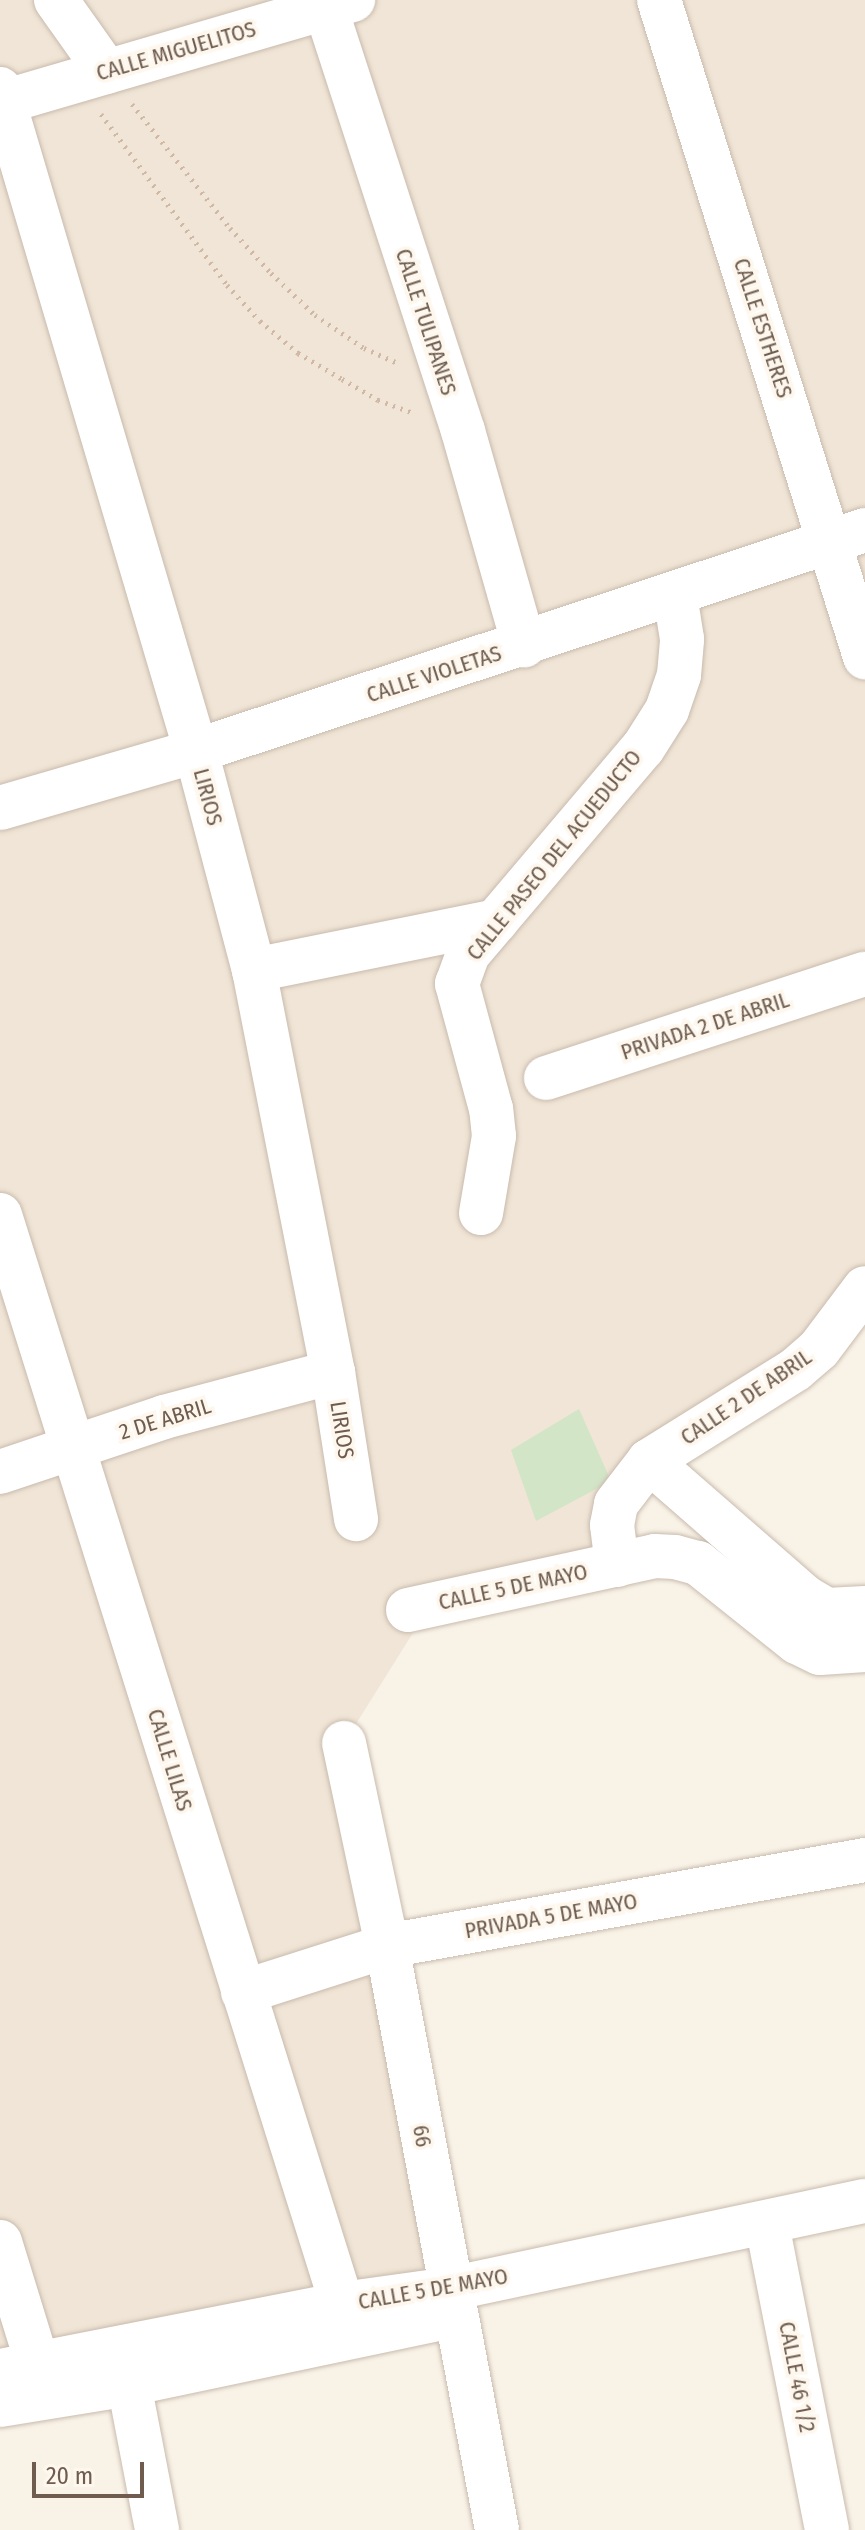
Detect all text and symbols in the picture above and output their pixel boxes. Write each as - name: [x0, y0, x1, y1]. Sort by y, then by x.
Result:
- street label: CALLE MIGUELITOS: [93, 16, 259, 86]
- street label: CALLE TULIPANES: [390, 245, 462, 399]
- street label: CALLE ESTHERES: [728, 255, 798, 401]
- street label: CALLE VIOLETAS: [363, 640, 505, 708]
- street label: CALLE PASEO DEL ACUEDUCTO: [461, 745, 647, 965]
- street label: LIRIOS: [188, 766, 228, 828]
- street label: PRIVADA 2 DE ABRIL: [618, 986, 792, 1066]
- street label: CALLE 2 DE ABRIL: [676, 1344, 816, 1450]
- street label: 2 DE ABRIL: [116, 1393, 214, 1445]
- street label: LIRIOS: [324, 1399, 360, 1461]
- street label: CALLE 5 DE MAYO: [436, 1558, 590, 1616]
- street label: CALLE LILAS: [142, 1706, 198, 1814]
- street label: PRIVADA 5 DE MAYO: [463, 1888, 639, 1944]
- street label: 66: [407, 2123, 437, 2149]
- street label: CALLE 5 DE MAYO: [356, 2263, 510, 2315]
- street label: CALLE 46 1/2: [773, 2319, 821, 2435]
- scale bar: [36, 2446, 148, 2496]
- text: 20 m: [46, 2462, 93, 2490]

